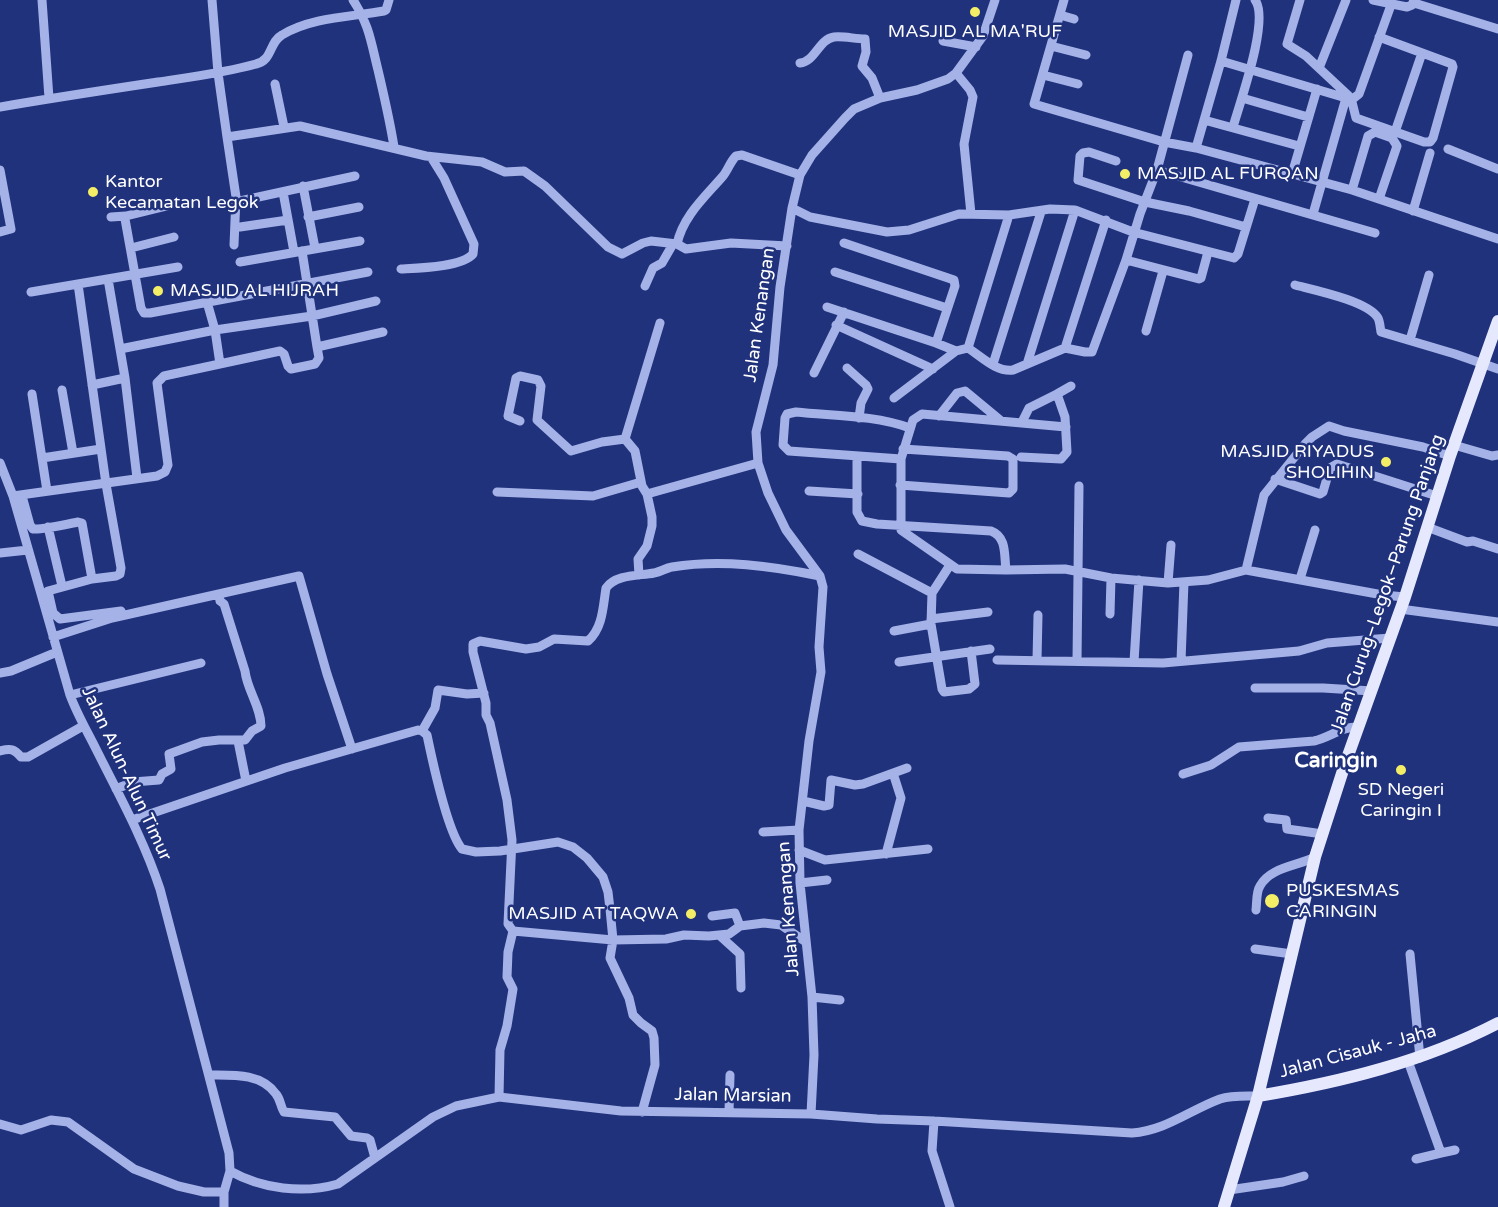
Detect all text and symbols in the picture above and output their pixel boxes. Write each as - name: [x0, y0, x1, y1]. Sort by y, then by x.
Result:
- marker: MASJID AL MA'RUF: [968, 5, 982, 19]
- place label: MASJID AL MA'RUF: [888, 21, 1062, 43]
- place label: MASJID AL FURQAN: [1137, 163, 1319, 185]
- marker: MASJID AL FURQAN: [1118, 167, 1132, 181]
- place label: Kantor Kecamatan Legok: [105, 171, 259, 213]
- marker: Kantor Kecamatan Legok: [86, 185, 100, 199]
- street label: Jalan Kenangan: [740, 246, 780, 384]
- place label: MASJID AL HIJRAH: [170, 280, 339, 302]
- marker: MASJID AL HIJRAH: [151, 284, 165, 298]
- street label: Jalan Curug–Legok–Parung Panjang: [1327, 432, 1449, 736]
- place label: MASJID RIYADUS SHOLIHIN: [1220, 441, 1374, 484]
- marker: MASJID RIYADUS SHOLIHIN: [1379, 455, 1393, 469]
- street label: Jalan Alun-Alun Timur: [76, 684, 176, 864]
- district label: Caringin: [1294, 748, 1378, 774]
- marker: SD Negeri Caringin I: [1394, 763, 1408, 777]
- place label: SD Negeri Caringin I: [1358, 779, 1444, 822]
- street label: Jalan Kenangan: [774, 841, 804, 977]
- place label: PUSKESMAS CARINGIN: [1286, 880, 1399, 922]
- marker: PUSKESMAS CARINGIN: [1263, 892, 1281, 910]
- place label: MASJID AT TAQWA: [508, 903, 679, 925]
- marker: MASJID AT TAQWA: [684, 907, 698, 921]
- street label: Jalan Cisauk - Jaha: [1277, 1021, 1439, 1083]
- street label: Jalan Marsian: [674, 1084, 792, 1108]

